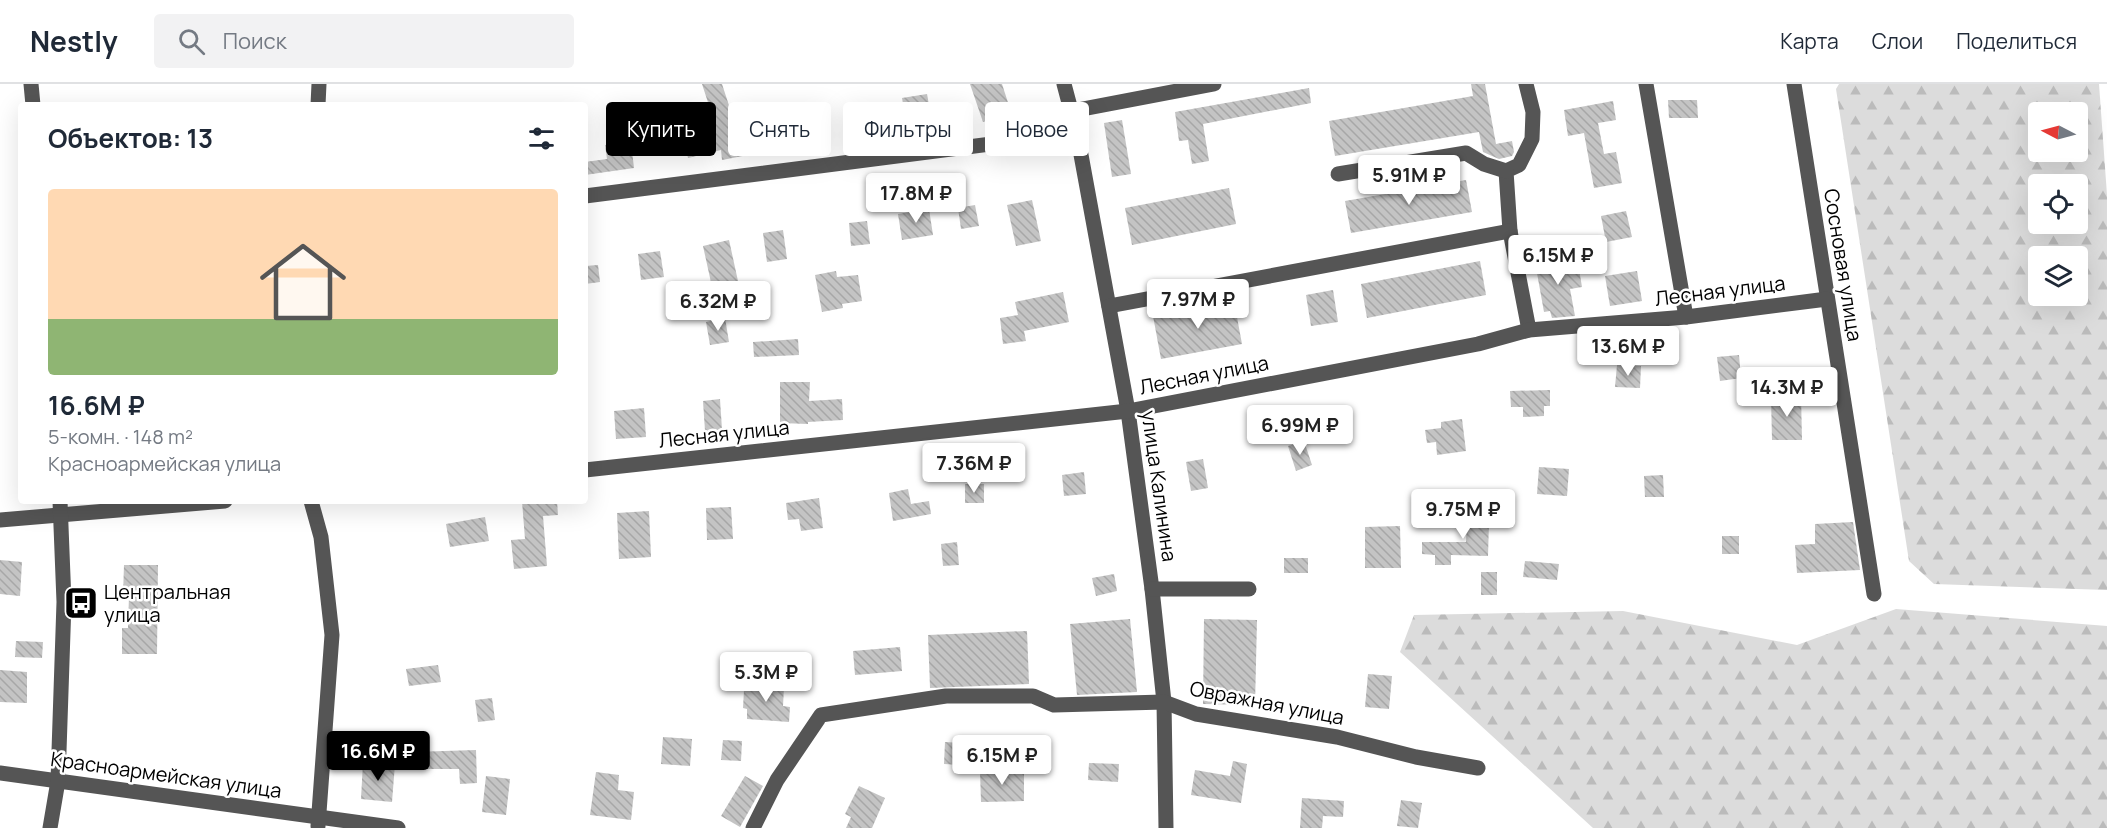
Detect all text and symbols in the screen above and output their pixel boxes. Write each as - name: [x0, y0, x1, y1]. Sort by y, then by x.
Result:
- search box: [154, 14, 574, 68]
- text: Nestly: [30, 22, 118, 60]
- icon: search: [175, 25, 208, 58]
- text: Поиск: [223, 26, 287, 56]
- text: Карта: [1780, 27, 1839, 55]
- text: Слои: [1872, 27, 1923, 55]
- text: Поделиться: [1956, 27, 2077, 55]
- chip: Купить: [606, 102, 716, 156]
- chip: Снять: [728, 102, 831, 156]
- chip: Фильтры: [843, 102, 973, 156]
- chip: Новое: [985, 102, 1089, 156]
- north arrow: [2028, 102, 2088, 162]
- map controls: [2028, 102, 2088, 306]
- text: Объектов: 13: [48, 120, 213, 156]
- icon: filters: [525, 122, 558, 155]
- pin: 5.91M ₽: [1354, 155, 1464, 206]
- text: 5.91M ₽: [1372, 161, 1446, 188]
- pin: 17.8M ₽: [861, 173, 971, 224]
- button: locate: [2028, 174, 2088, 234]
- text: 17.8M ₽: [880, 179, 952, 206]
- street label: Сосновая улица: [1818, 187, 1869, 343]
- icon: home: [249, 228, 357, 336]
- pin: 6.15M ₽: [1503, 235, 1613, 286]
- text: 6.15M ₽: [1522, 241, 1594, 268]
- button: layers: [2028, 246, 2088, 306]
- street label: Лесная улица: [1653, 269, 1787, 312]
- pin: 7.97M ₽: [1143, 279, 1253, 330]
- pin: 6.32M ₽: [663, 281, 773, 332]
- text: 7.97M ₽: [1161, 285, 1235, 312]
- text: 6.32M ₽: [680, 287, 756, 314]
- pin: 13.6M ₽: [1573, 326, 1683, 377]
- text: 13.6M ₽: [1591, 332, 1665, 359]
- street label: Лесная улица: [1137, 349, 1271, 400]
- pin: 14.3M ₽: [1732, 367, 1842, 418]
- text: 14.3M ₽: [1750, 373, 1824, 400]
- text: 16.6M ₽: [48, 387, 145, 423]
- pin: 6.99M ₽: [1245, 405, 1355, 456]
- street label: улица Калинина: [1136, 409, 1183, 563]
- text: 6.99M ₽: [1261, 411, 1339, 438]
- street label: Лесная улица: [657, 413, 791, 454]
- text: 5-комн. · 148 m²: [48, 423, 193, 450]
- pin: 7.36M ₽: [919, 443, 1029, 494]
- text: 7.36M ₽: [936, 449, 1012, 476]
- text: Красноармейская улица: [48, 450, 281, 477]
- pin: 9.75M ₽: [1408, 489, 1518, 540]
- text: 9.75M ₽: [1425, 495, 1501, 522]
- place label: Центральная улица: [104, 578, 231, 628]
- bus stop icon: Центральная улица: [63, 585, 99, 621]
- pin: 5.3M ₽: [717, 652, 815, 703]
- text: 5.3M ₽: [734, 658, 798, 685]
- street label: Овражная улица: [1188, 674, 1347, 731]
- pin: 16.6M ₽: [323, 731, 433, 782]
- pin: 6.15M ₽: [947, 735, 1057, 786]
- text: 16.6M ₽: [341, 737, 415, 764]
- text: 6.15M ₽: [966, 741, 1038, 768]
- street label: Красноармейская улица: [49, 745, 283, 804]

